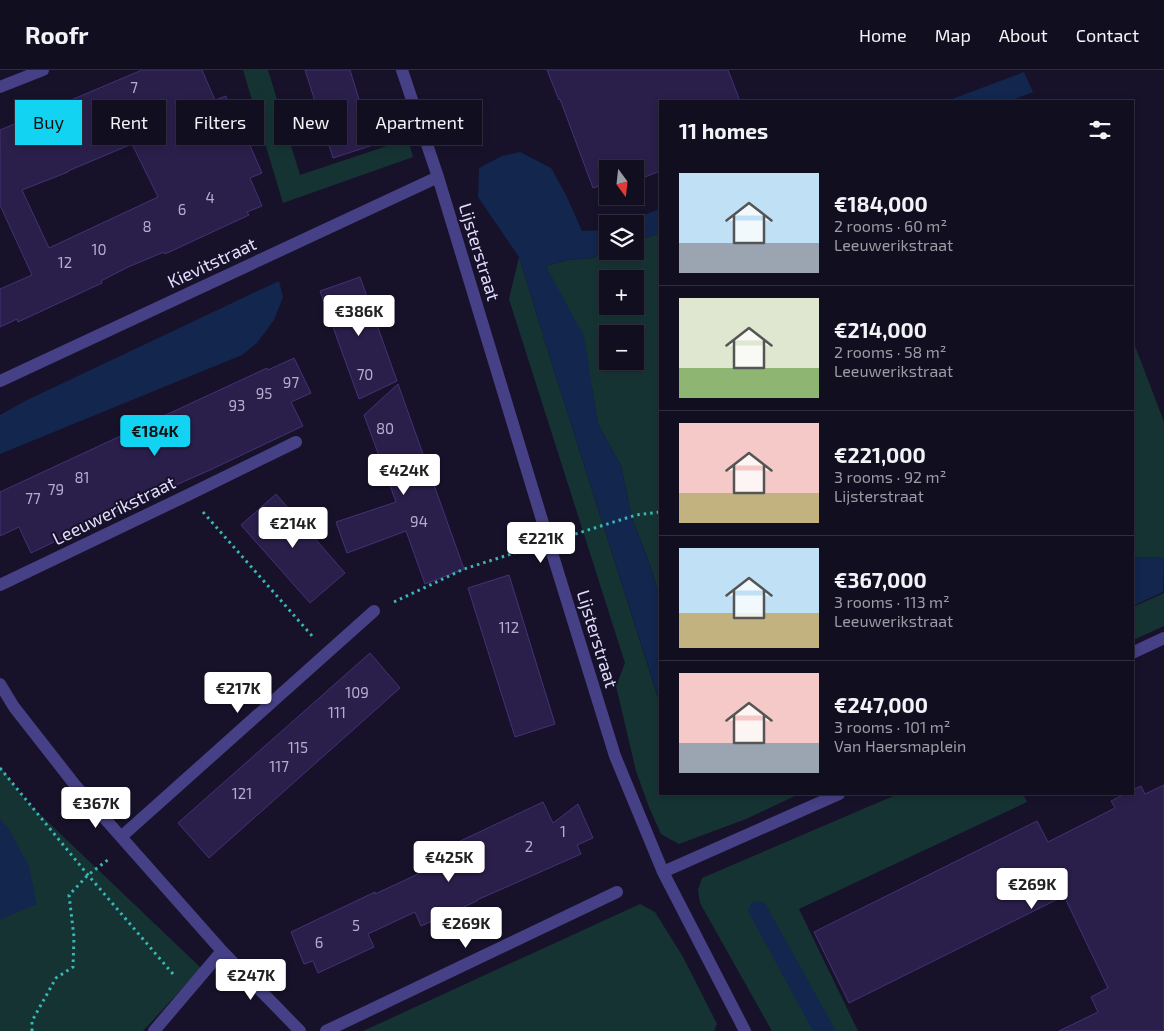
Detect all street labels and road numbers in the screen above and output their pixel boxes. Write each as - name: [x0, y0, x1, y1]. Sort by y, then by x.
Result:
- street label: Lijsterstraat: [455, 200, 505, 303]
- street label: Kievitstraat: [164, 232, 260, 292]
- street label: Leeuwerikstraat: [49, 471, 179, 549]
- street label: Lijsterstraat: [573, 587, 623, 690]

